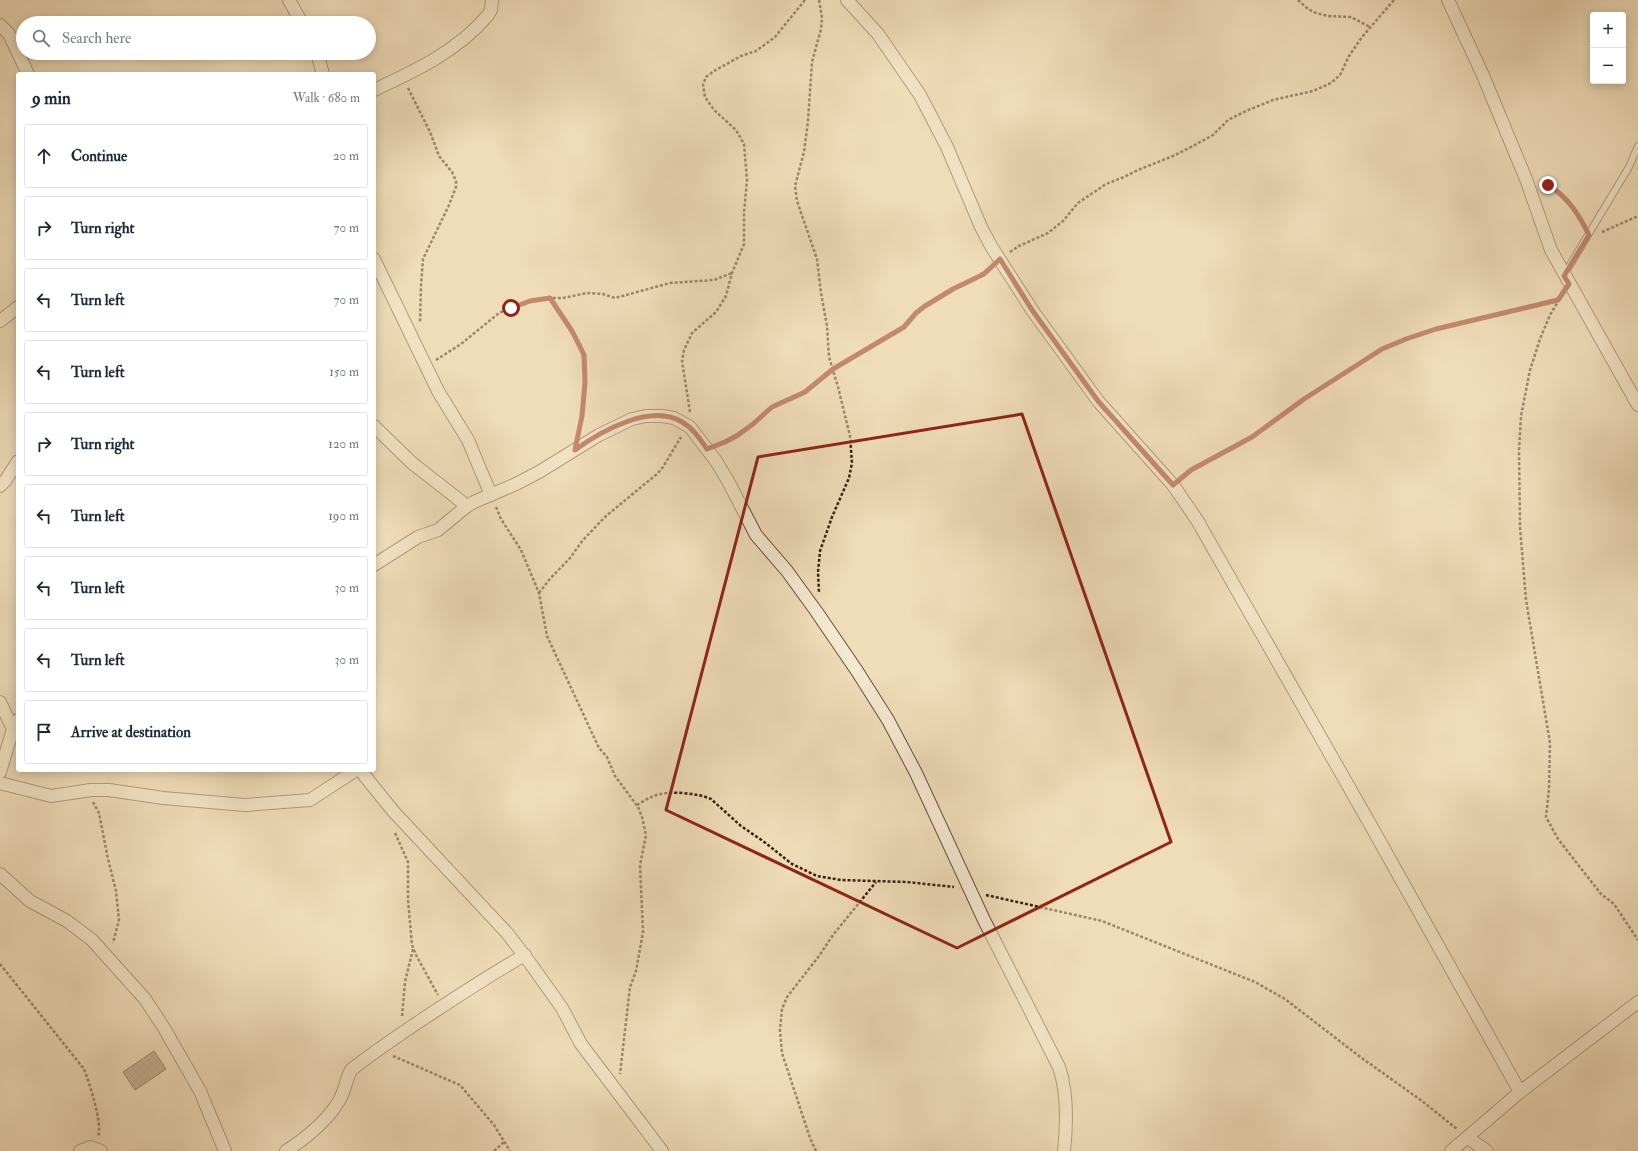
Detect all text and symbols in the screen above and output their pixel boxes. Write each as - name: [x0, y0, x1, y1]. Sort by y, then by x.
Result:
- map controls: [1590, 12, 1626, 84]
- button: +: [1590, 12, 1626, 48]
- search box: [16, 16, 376, 60]
- icon: search: [30, 27, 52, 49]
- text: Search here: [62, 29, 131, 48]
- button: −: [1590, 48, 1626, 84]
- text: 9 min: [32, 88, 71, 109]
- text: Walk · 680 m: [293, 90, 360, 106]
- icon: ahead: [33, 145, 55, 167]
- text: Continue: [71, 147, 127, 166]
- text: 20 m: [333, 148, 359, 164]
- route end: [1539, 176, 1557, 194]
- icon: right: [33, 217, 55, 239]
- text: Turn right: [71, 219, 134, 238]
- text: 70 m: [334, 220, 359, 236]
- icon: left: [33, 289, 55, 311]
- text: Turn left: [71, 291, 125, 310]
- text: 70 m: [334, 292, 359, 308]
- route start: [502, 299, 520, 317]
- icon: left: [33, 361, 55, 383]
- text: Turn left: [71, 363, 125, 382]
- text: 150 m: [329, 364, 359, 380]
- icon: right: [33, 433, 55, 455]
- text: Turn right: [71, 435, 134, 454]
- text: 120 m: [328, 436, 359, 452]
- icon: left: [33, 505, 55, 527]
- text: Turn left: [71, 507, 125, 526]
- text: 190 m: [328, 508, 359, 524]
- icon: left: [33, 577, 55, 599]
- text: Turn left: [71, 579, 125, 598]
- text: 30 m: [335, 580, 359, 596]
- icon: left: [33, 649, 55, 671]
- text: Turn left: [71, 651, 125, 670]
- text: 30 m: [335, 652, 359, 668]
- icon: arrive: [33, 721, 55, 743]
- text: Arrive at destination: [71, 723, 191, 742]

